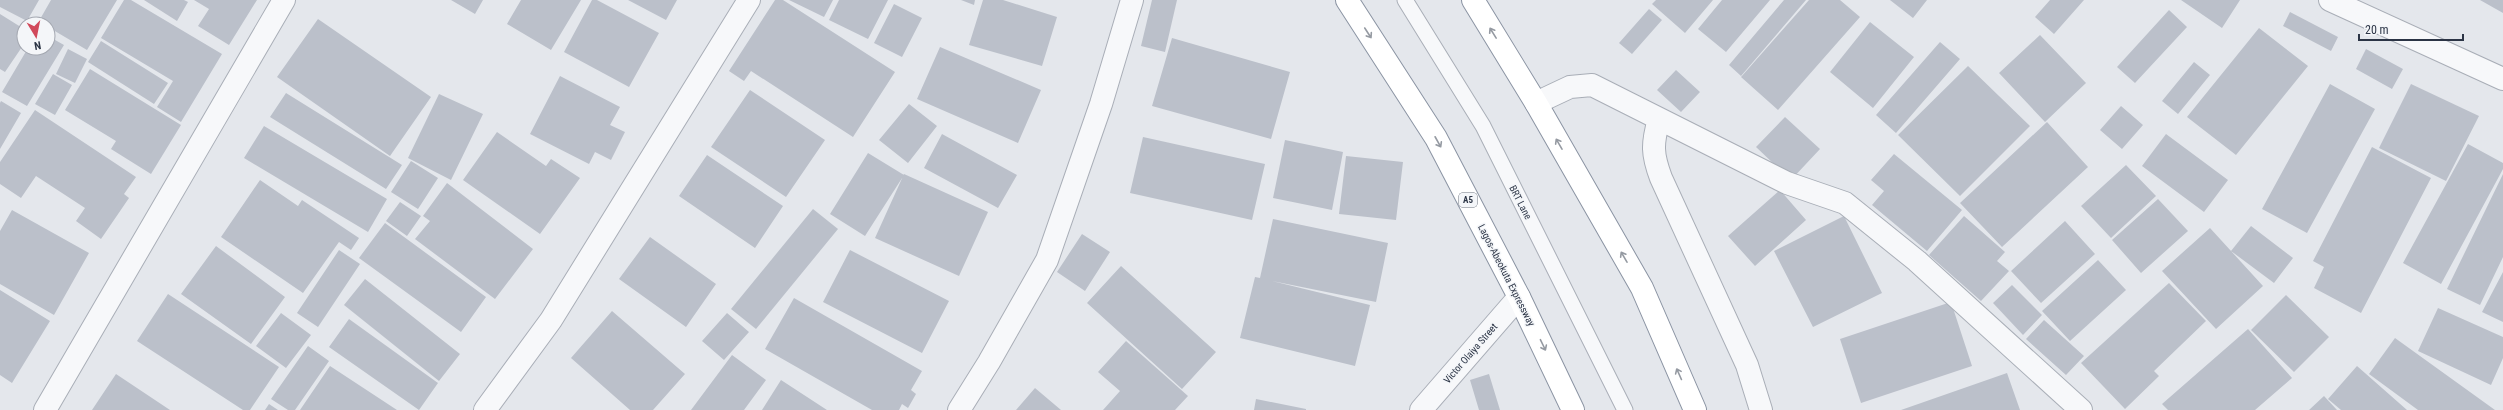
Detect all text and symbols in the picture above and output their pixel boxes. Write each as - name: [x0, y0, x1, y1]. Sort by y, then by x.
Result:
- north arrow: [16, 16, 56, 56]
- scale bar: [2359, 16, 2463, 42]
- text: 20 m: [2365, 23, 2389, 37]
- one-way arrow: [1364, 27, 1372, 39]
- one-way arrow: [1488, 27, 1497, 38]
- text: N: [33, 38, 42, 52]
- one-way arrow: [1434, 136, 1442, 148]
- one-way arrow: [1555, 138, 1563, 150]
- street label: BRT Lane: [1507, 183, 1534, 221]
- road number: A5: [1459, 193, 1477, 207]
- street label: Lagos-Abeokuta Expressway: [1476, 222, 1537, 328]
- one-way arrow: [1619, 251, 1627, 263]
- street label: Victor Olaiya Street: [1441, 321, 1499, 386]
- one-way arrow: [1540, 338, 1547, 350]
- one-way arrow: [1675, 369, 1683, 381]

